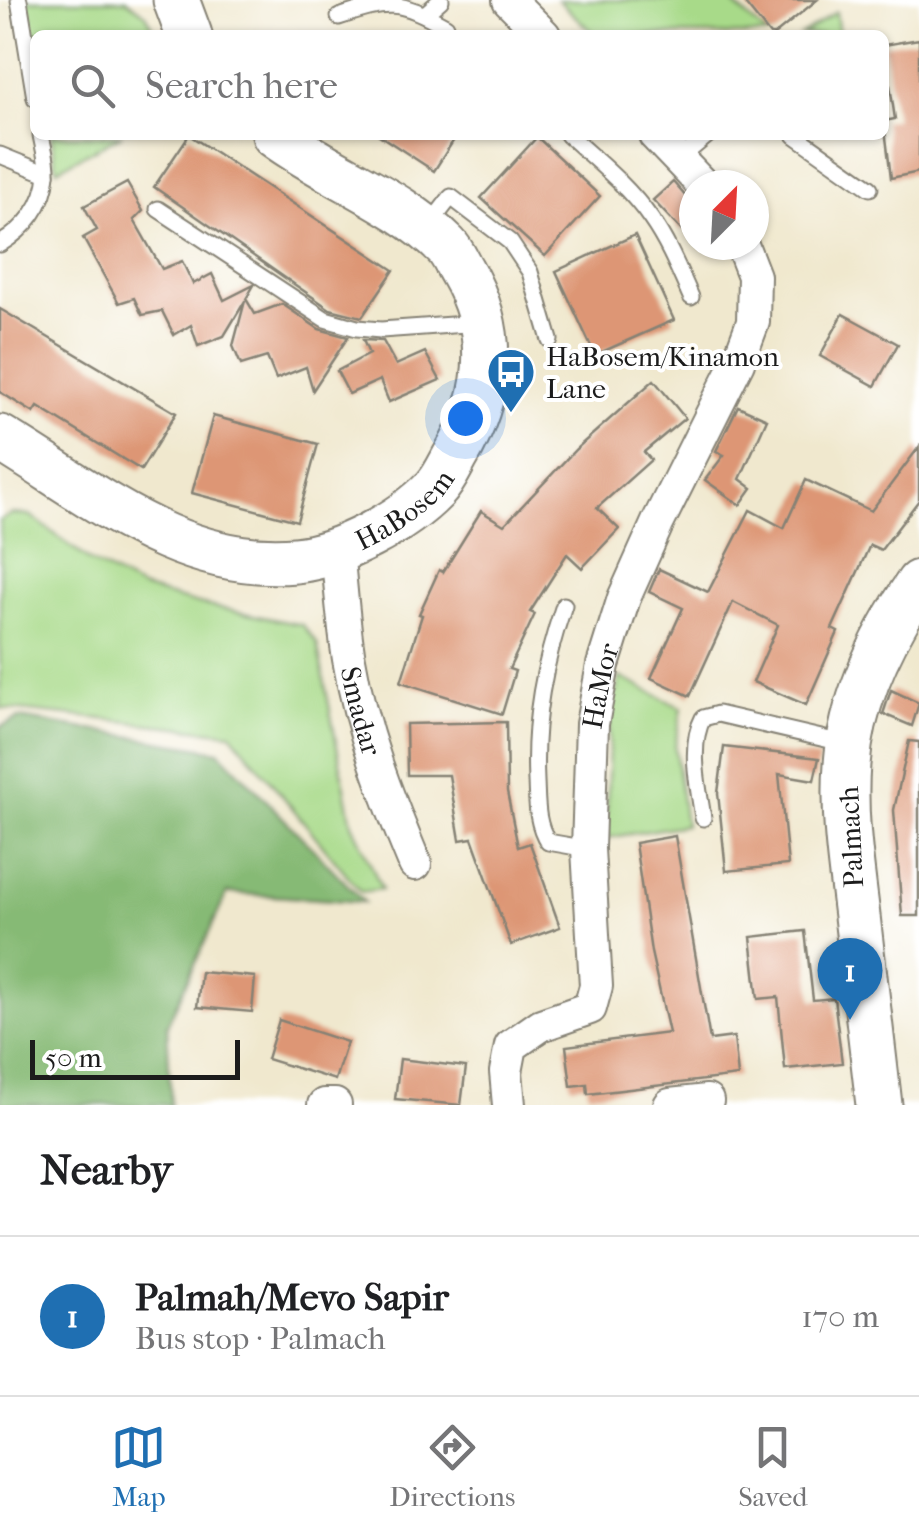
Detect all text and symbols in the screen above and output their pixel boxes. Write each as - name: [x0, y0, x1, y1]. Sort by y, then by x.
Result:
- search box: [30, 30, 889, 140]
- icon: search: [65, 58, 120, 113]
- text: Search here: [145, 63, 338, 108]
- north arrow: [679, 170, 769, 260]
- place label: HaBosem/Kinamon Lane: [546, 340, 779, 405]
- bus stop icon: HaBosem/Kinamon Lane: [485, 346, 537, 414]
- your location: [440, 393, 491, 444]
- street label: HaBosem: [350, 463, 461, 557]
- street label: HaMor: [575, 639, 625, 731]
- street label: Smadar: [334, 664, 389, 760]
- street label: Palmach: [832, 785, 870, 889]
- pin: 1: [818, 938, 882, 1020]
- scale bar: [30, 1035, 240, 1080]
- text: 50 m: [45, 1041, 102, 1074]
- text: Nearby: [40, 1146, 172, 1195]
- text: Palmah/Mevo Sapir: [135, 1275, 449, 1320]
- text: 1: [67, 1298, 78, 1335]
- text: 170 m: [801, 1298, 879, 1335]
- text: Bus stop · Palmach: [135, 1320, 386, 1357]
- tab: Map: [111, 1420, 166, 1513]
- tab: Directions: [389, 1420, 515, 1513]
- tab: Saved: [738, 1420, 808, 1513]

